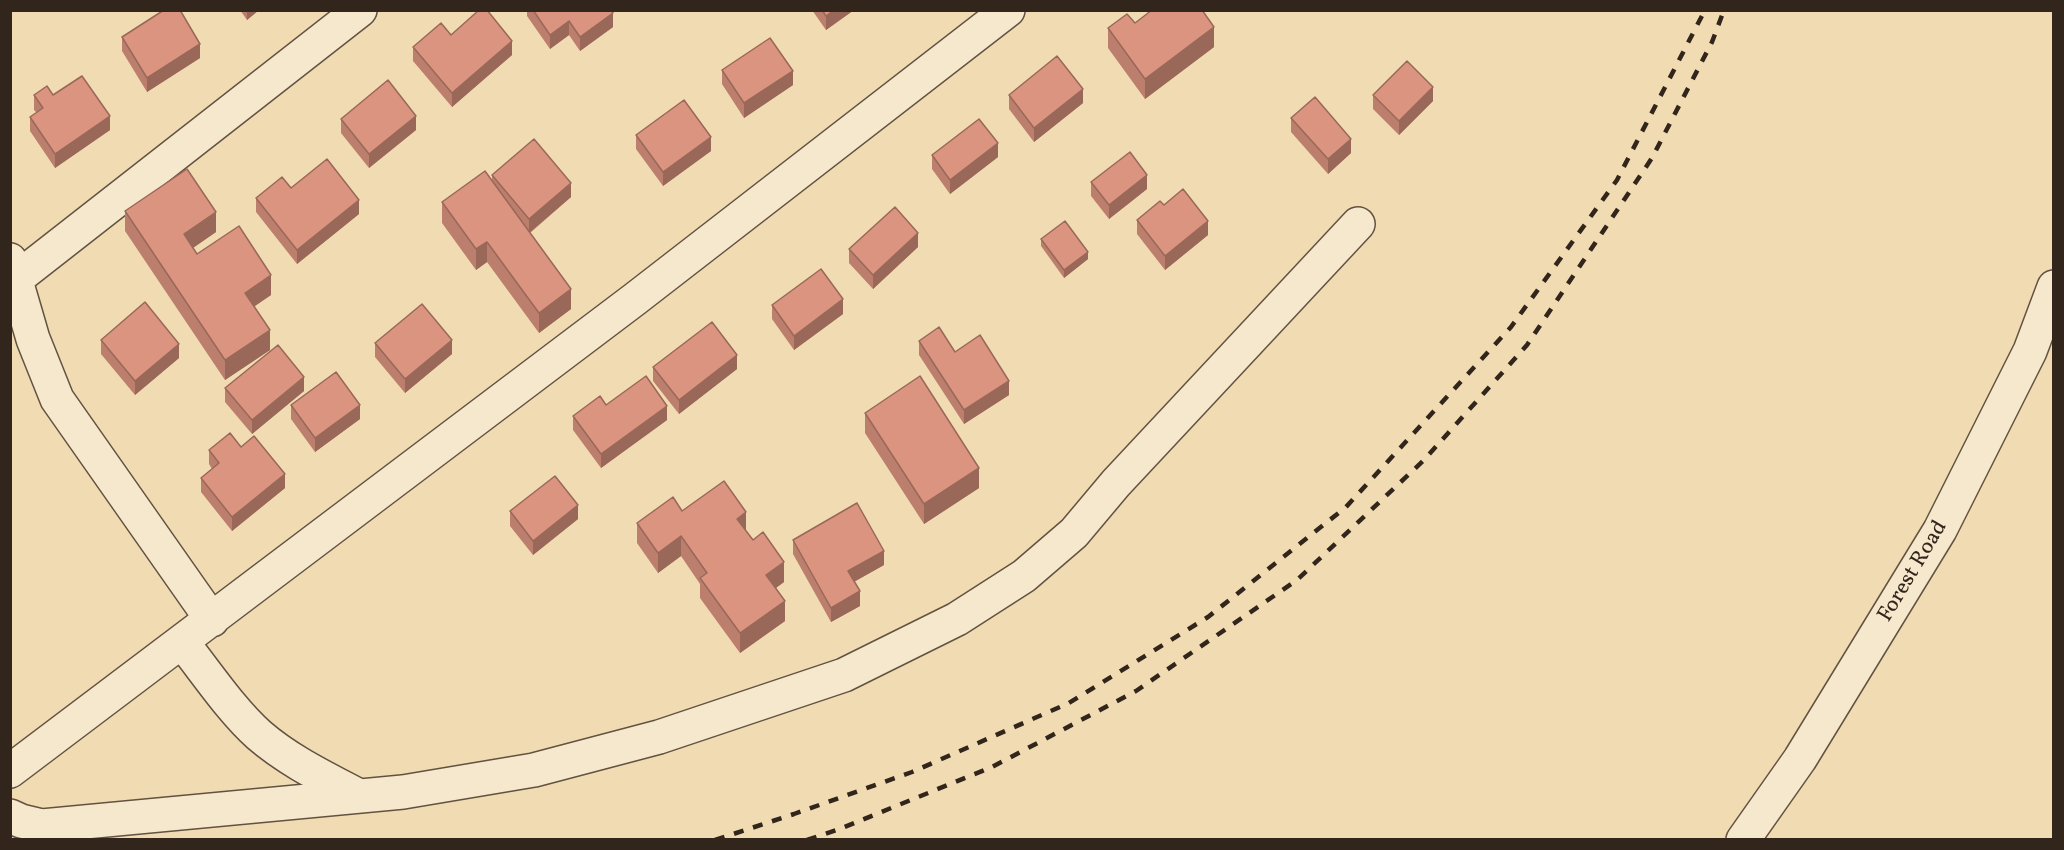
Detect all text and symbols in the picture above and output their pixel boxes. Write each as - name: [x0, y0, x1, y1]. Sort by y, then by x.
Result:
- street label: Forest Road: [1873, 516, 1955, 628]

